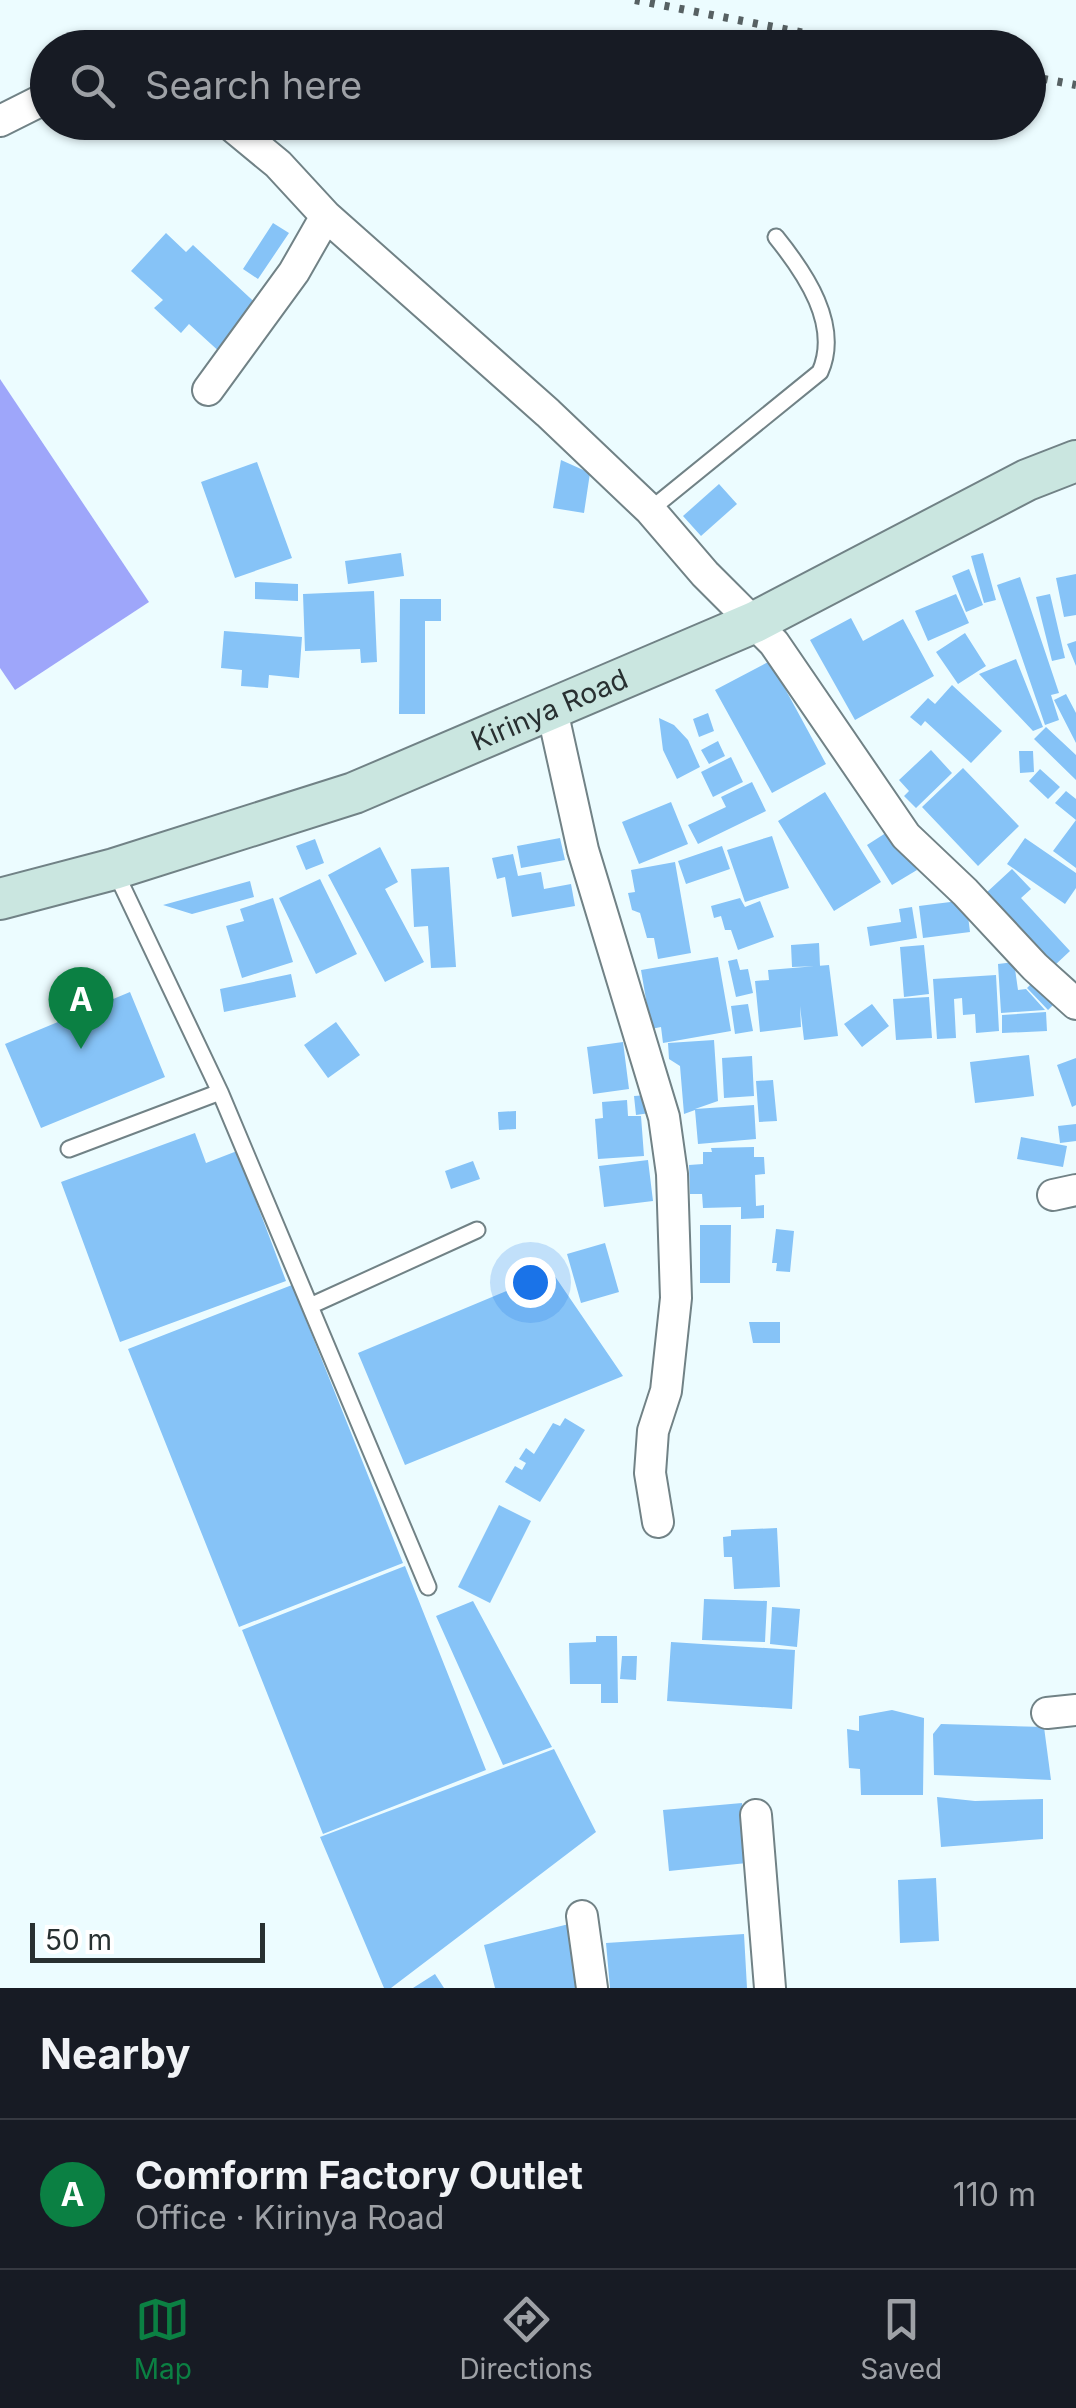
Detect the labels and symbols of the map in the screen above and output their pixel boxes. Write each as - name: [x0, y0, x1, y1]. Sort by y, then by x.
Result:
- street label: Kirinya Road: [466, 661, 633, 758]
- pin: A: [48, 966, 114, 1049]
- your location: [505, 1257, 556, 1308]
- scale bar: [30, 1918, 265, 1962]

